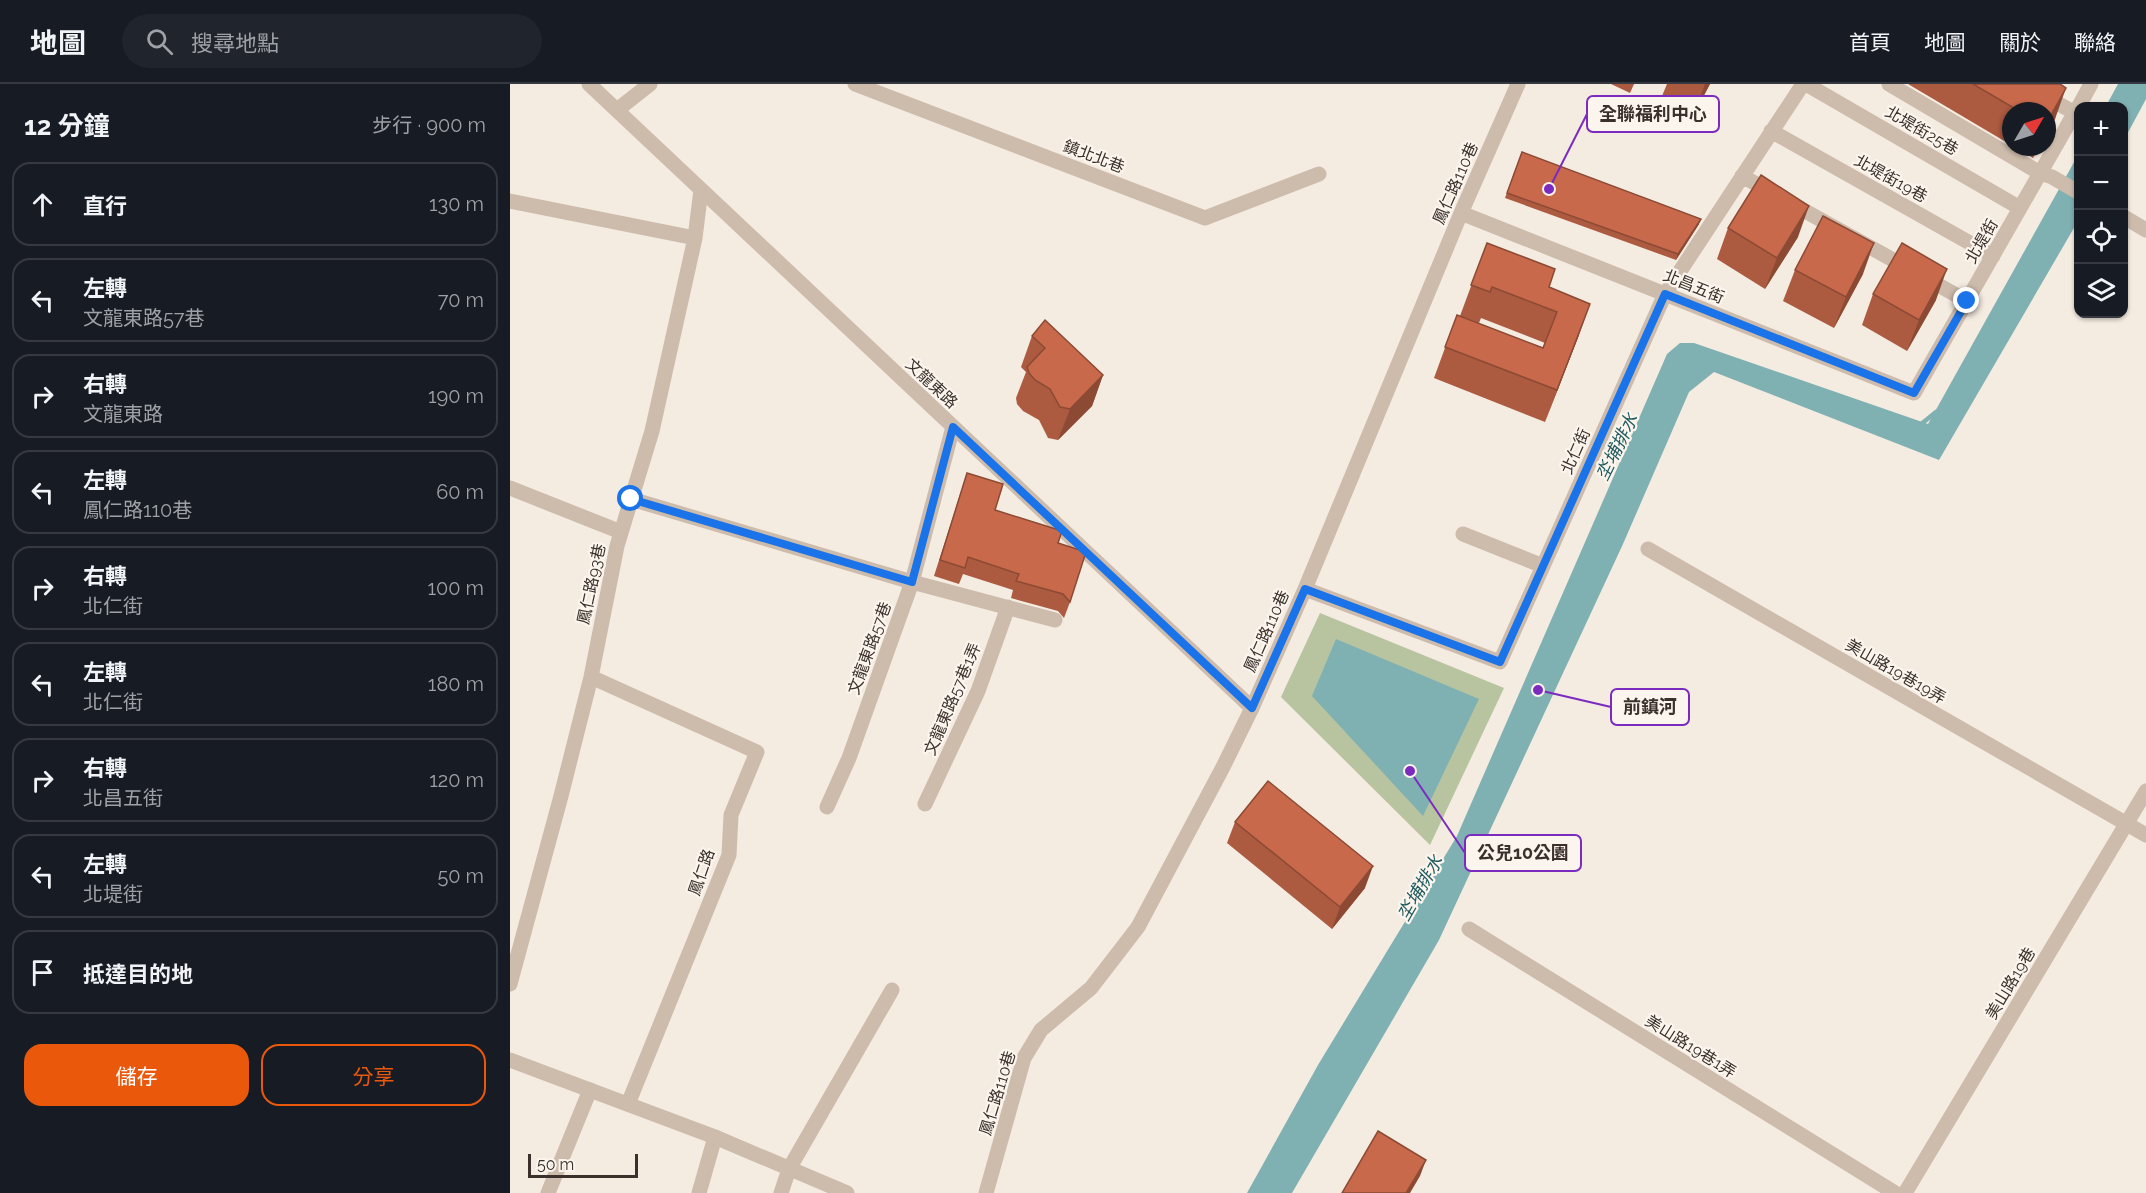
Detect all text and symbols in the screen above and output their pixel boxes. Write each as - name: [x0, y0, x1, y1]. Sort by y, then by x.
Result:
- search box: [122, 14, 542, 68]
- icon: search: [143, 25, 176, 58]
- text: 地圖: [30, 27, 86, 60]
- text: 搜尋地點: [191, 30, 279, 56]
- text: 首頁: [1849, 30, 1891, 55]
- text: 地圖: [1924, 30, 1966, 55]
- text: 關於: [1999, 30, 2041, 55]
- text: 聯絡: [2074, 30, 2116, 55]
- callout: 全聯福利中心: [1587, 96, 1719, 132]
- street label: 北堤街25巷: [1882, 102, 1962, 159]
- north arrow: [2002, 102, 2056, 156]
- map controls: [2074, 102, 2128, 318]
- button: +: [2074, 102, 2128, 156]
- text: 全聯福利中心: [1599, 103, 1707, 124]
- text: 12 分鐘: [24, 111, 110, 141]
- text: 步行 · 900 m: [372, 113, 486, 137]
- street label: 鎮北北巷: [1061, 136, 1127, 177]
- street label: 鳳仁路110巷: [1429, 139, 1482, 227]
- street label: 北堤街19巷: [1851, 151, 1930, 206]
- button: −: [2074, 156, 2128, 210]
- icon: ahead: [26, 188, 59, 221]
- text: 130 m: [429, 192, 484, 216]
- text: 直行: [83, 193, 127, 219]
- button: locate: [2074, 210, 2128, 264]
- street label: 北堤街: [1961, 216, 2002, 267]
- button: layers: [2074, 264, 2128, 318]
- street label: 北昌五街: [1661, 266, 1727, 307]
- text: 左轉: [83, 275, 127, 301]
- icon: left: [26, 284, 59, 317]
- route end: [1953, 287, 1979, 313]
- text: 70 m: [438, 288, 484, 312]
- text: 文龍東路57巷: [83, 306, 205, 330]
- street label: 文龍東路: [902, 355, 962, 412]
- text: 右轉: [83, 371, 127, 397]
- icon: right: [26, 380, 59, 413]
- text: 190 m: [428, 384, 484, 408]
- text: 文龍東路: [83, 402, 163, 426]
- water label: 坔埔排水: [1591, 409, 1642, 484]
- street label: 北仁街: [1557, 425, 1594, 477]
- text: 左轉: [83, 467, 127, 493]
- icon: left: [26, 476, 59, 509]
- text: 60 m: [436, 480, 484, 504]
- route start: [617, 485, 643, 511]
- text: 鳳仁路110巷: [83, 498, 192, 522]
- street label: 鳳仁路93巷: [574, 542, 609, 626]
- text: 右轉: [83, 563, 127, 589]
- icon: right: [26, 572, 59, 605]
- text: 100 m: [427, 576, 484, 600]
- street label: 鳳仁路110巷: [1240, 587, 1293, 675]
- text: 北仁街: [83, 594, 143, 618]
- street label: 文龍東路57巷: [844, 599, 895, 697]
- street label: 美山路19巷19弄: [1842, 635, 1949, 708]
- street label: 文龍東路57巷1弄: [920, 640, 985, 758]
- text: 左轉: [83, 659, 127, 685]
- icon: left: [26, 668, 59, 701]
- text: 180 m: [428, 672, 484, 696]
- callout: 前鎮河: [1611, 689, 1689, 725]
- text: 北仁街: [83, 690, 143, 714]
- text: 前鎮河: [1623, 696, 1677, 717]
- text: 右轉: [83, 755, 127, 781]
- icon: right: [26, 764, 59, 797]
- text: 120 m: [429, 768, 484, 792]
- text: 北昌五街: [83, 786, 163, 810]
- callout: 公兒10公園: [1465, 835, 1581, 871]
- text: 公兒10公園: [1477, 842, 1569, 863]
- street label: 鳳仁路: [685, 846, 718, 898]
- water label: 坔埔排水: [1392, 850, 1447, 924]
- text: 左轉: [83, 851, 127, 877]
- icon: left: [26, 860, 59, 893]
- text: 50 m: [437, 864, 484, 888]
- text: 北堤街: [83, 882, 143, 906]
- street label: 美山路19巷: [1982, 944, 2039, 1023]
- icon: arrive: [26, 956, 59, 989]
- text: 抵達目的地: [83, 961, 193, 987]
- street label: 美山路19巷1弄: [1642, 1011, 1739, 1082]
- button: 儲存: [24, 1044, 249, 1106]
- button: 分享: [261, 1044, 486, 1106]
- street label: 鳳仁路110巷: [976, 1049, 1019, 1138]
- scale bar: [528, 1151, 638, 1178]
- text: 50 m: [537, 1155, 574, 1174]

